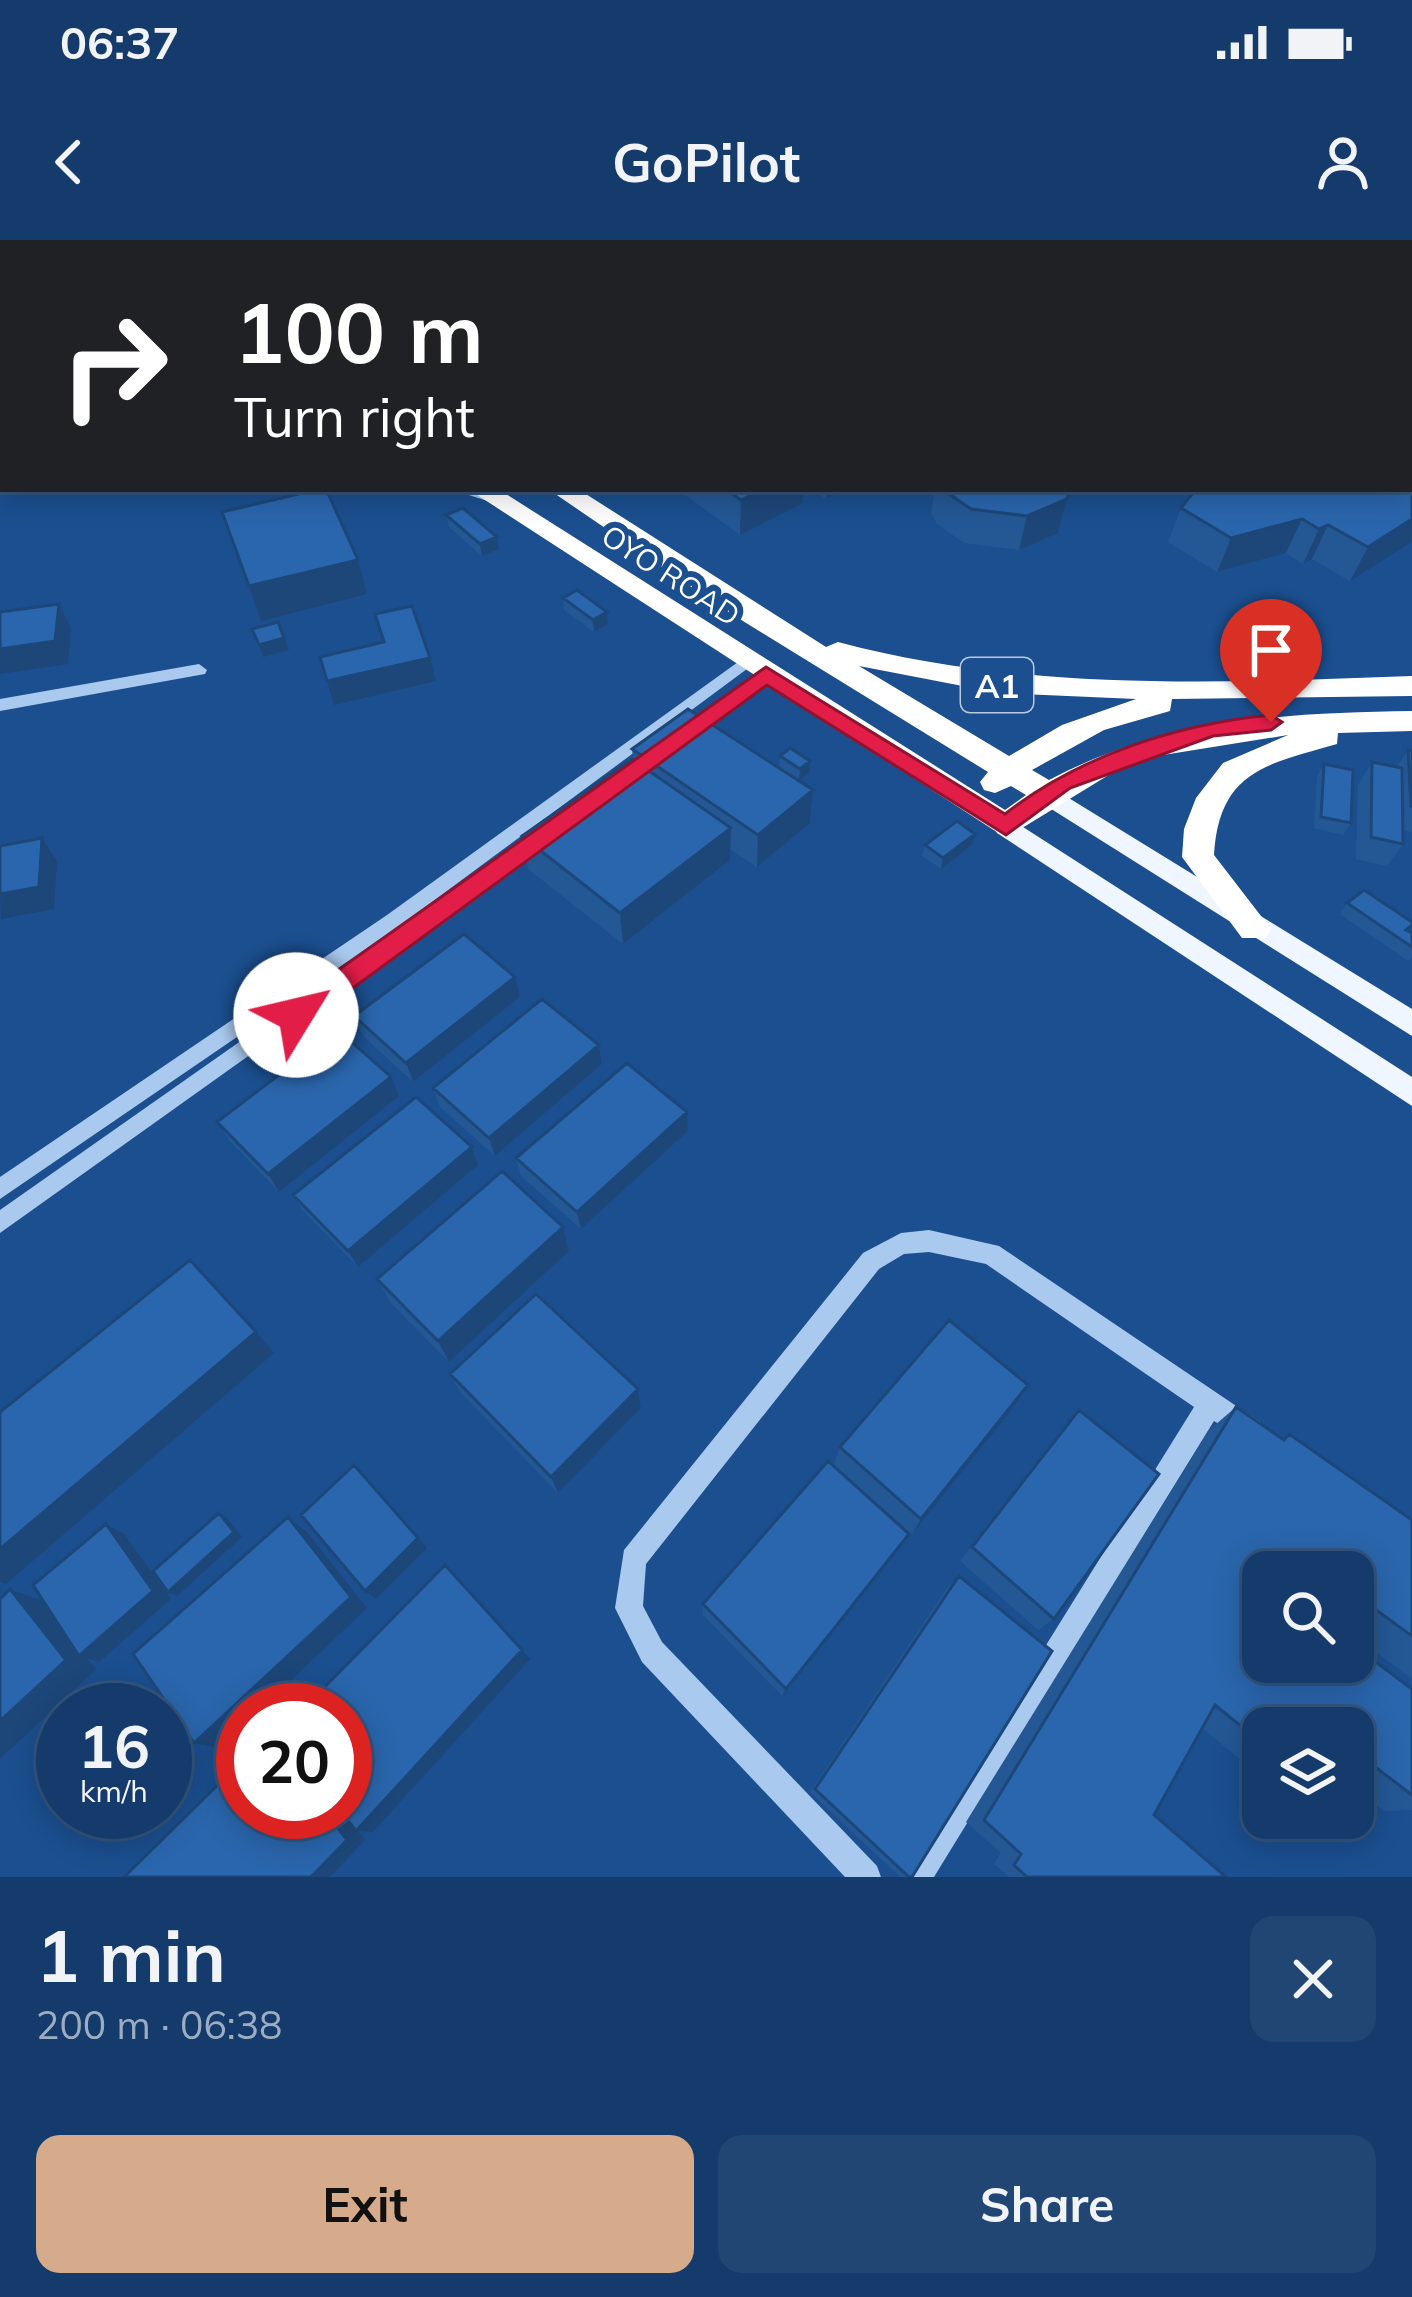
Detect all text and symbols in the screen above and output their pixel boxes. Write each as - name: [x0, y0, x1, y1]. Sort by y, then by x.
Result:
- text: 06:37: [60, 14, 179, 70]
- text: GoPilot: [612, 128, 800, 196]
- icon: back: [36, 129, 102, 195]
- icon: person: [1310, 129, 1376, 195]
- text: 100 m: [234, 279, 484, 384]
- icon: right: [36, 288, 192, 444]
- text: Turn right: [234, 383, 475, 451]
- street label: OYO ROAD: [595, 516, 747, 634]
- pin: [1220, 599, 1322, 722]
- icon: arrive: [1238, 617, 1304, 683]
- road number: A1: [961, 658, 1033, 712]
- position arrow: [233, 952, 359, 1078]
- map controls: [1242, 1551, 1374, 1839]
- button: search: [1242, 1551, 1374, 1683]
- speed limit sign: 20: [216, 1683, 372, 1839]
- button: layers: [1242, 1707, 1374, 1839]
- text: 16: [78, 1708, 150, 1783]
- text: km/h: [80, 1772, 148, 1810]
- text: 1 min: [36, 1910, 226, 2000]
- button: close: [1250, 1916, 1376, 2042]
- text: 200 m · 06:38: [36, 2000, 282, 2049]
- button: Exit: [36, 2135, 694, 2273]
- button: Share: [718, 2135, 1376, 2273]

